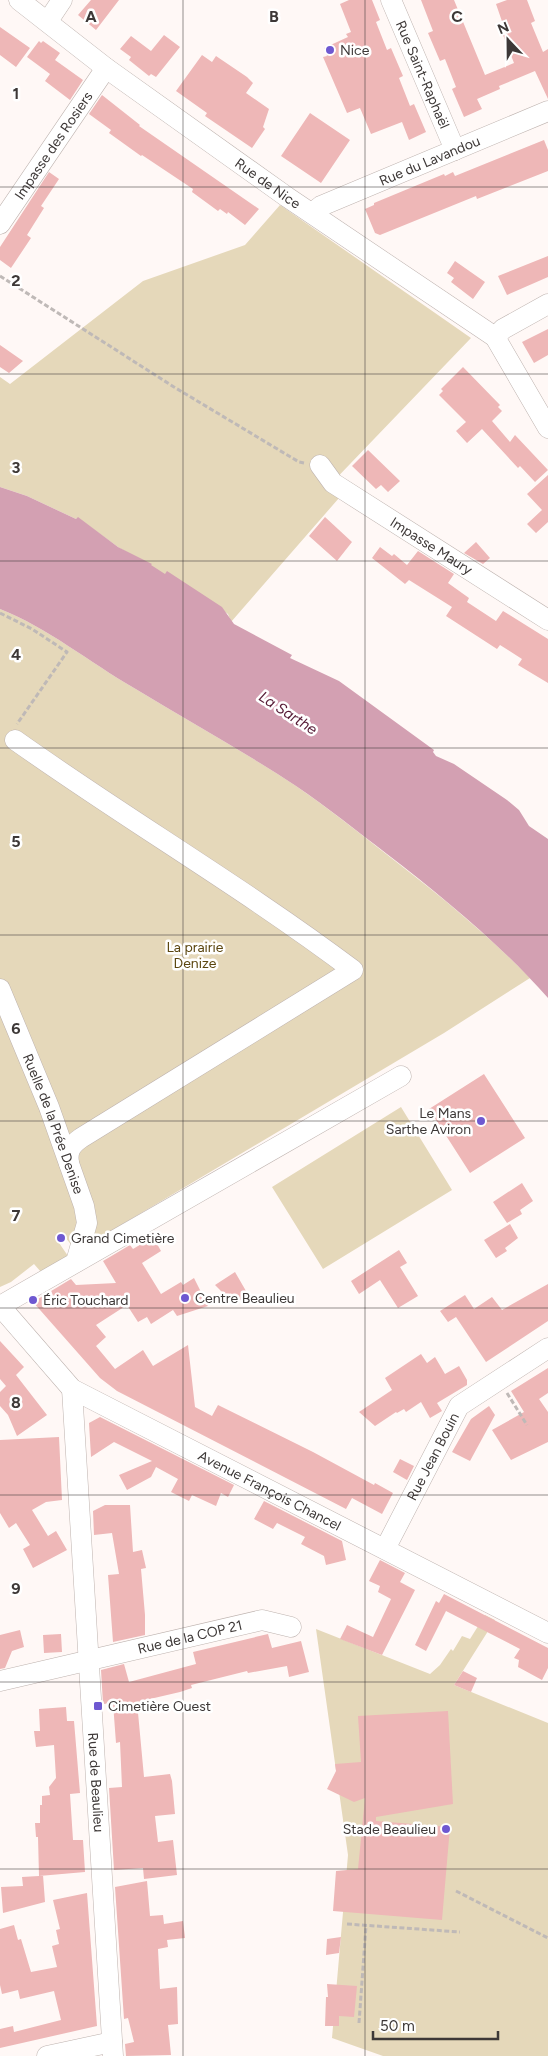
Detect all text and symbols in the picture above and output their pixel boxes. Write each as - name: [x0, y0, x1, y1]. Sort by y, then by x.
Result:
- text: A: [85, 7, 97, 26]
- text: B: [269, 7, 279, 26]
- text: C: [451, 7, 463, 26]
- north arrow: [483, 15, 533, 65]
- street label: Rue Saint-Raphaël: [392, 18, 453, 131]
- text: N: [495, 19, 512, 38]
- place label: Nice: [340, 42, 370, 59]
- marker: Nice: [324, 44, 336, 56]
- text: 1: [13, 84, 19, 103]
- street label: Impasse des Rosiers: [11, 88, 96, 203]
- street label: Rue du Lavandou: [377, 132, 483, 190]
- street label: Rue de Nice: [231, 155, 304, 213]
- text: 2: [11, 271, 21, 290]
- text: 3: [12, 458, 21, 477]
- street label: Impasse Maury: [387, 514, 476, 579]
- text: 4: [11, 645, 21, 664]
- water label: La Sarthe: [256, 688, 320, 738]
- text: 5: [11, 832, 21, 851]
- park label: La prairie Denize: [167, 939, 224, 972]
- text: 6: [11, 1019, 21, 1038]
- street label: Ruelle de la Prée Denise: [19, 1051, 87, 1197]
- place label: Le Mans Sarthe Aviron: [386, 1105, 471, 1138]
- marker: Le Mans Sarthe Aviron: [475, 1115, 487, 1127]
- text: 7: [12, 1206, 21, 1225]
- place label: Grand Cimetière: [71, 1230, 175, 1247]
- marker: Grand Cimetière: [55, 1232, 67, 1244]
- place label: Centre Beaulieu: [195, 1290, 295, 1307]
- place label: Éric Touchard: [43, 1292, 129, 1309]
- marker: Centre Beaulieu: [179, 1292, 191, 1304]
- marker: Éric Touchard: [27, 1294, 39, 1306]
- text: 8: [11, 1393, 21, 1412]
- street label: Rue Jean Bouin: [404, 1410, 463, 1504]
- street label: Avenue François Chancel: [195, 1447, 344, 1534]
- text: 9: [11, 1579, 21, 1598]
- street label: Rue de la COP 21: [136, 1617, 244, 1658]
- place label: Cimetière Ouest: [108, 1698, 211, 1715]
- marker: Cimetière Ouest: [92, 1700, 104, 1712]
- street label: Rue de Beaulieu: [84, 1732, 107, 1833]
- place label: Stade Beaulieu: [343, 1821, 436, 1838]
- marker: Stade Beaulieu: [440, 1823, 452, 1835]
- scale bar: [373, 2008, 498, 2040]
- text: 50 m: [380, 2017, 415, 2035]

